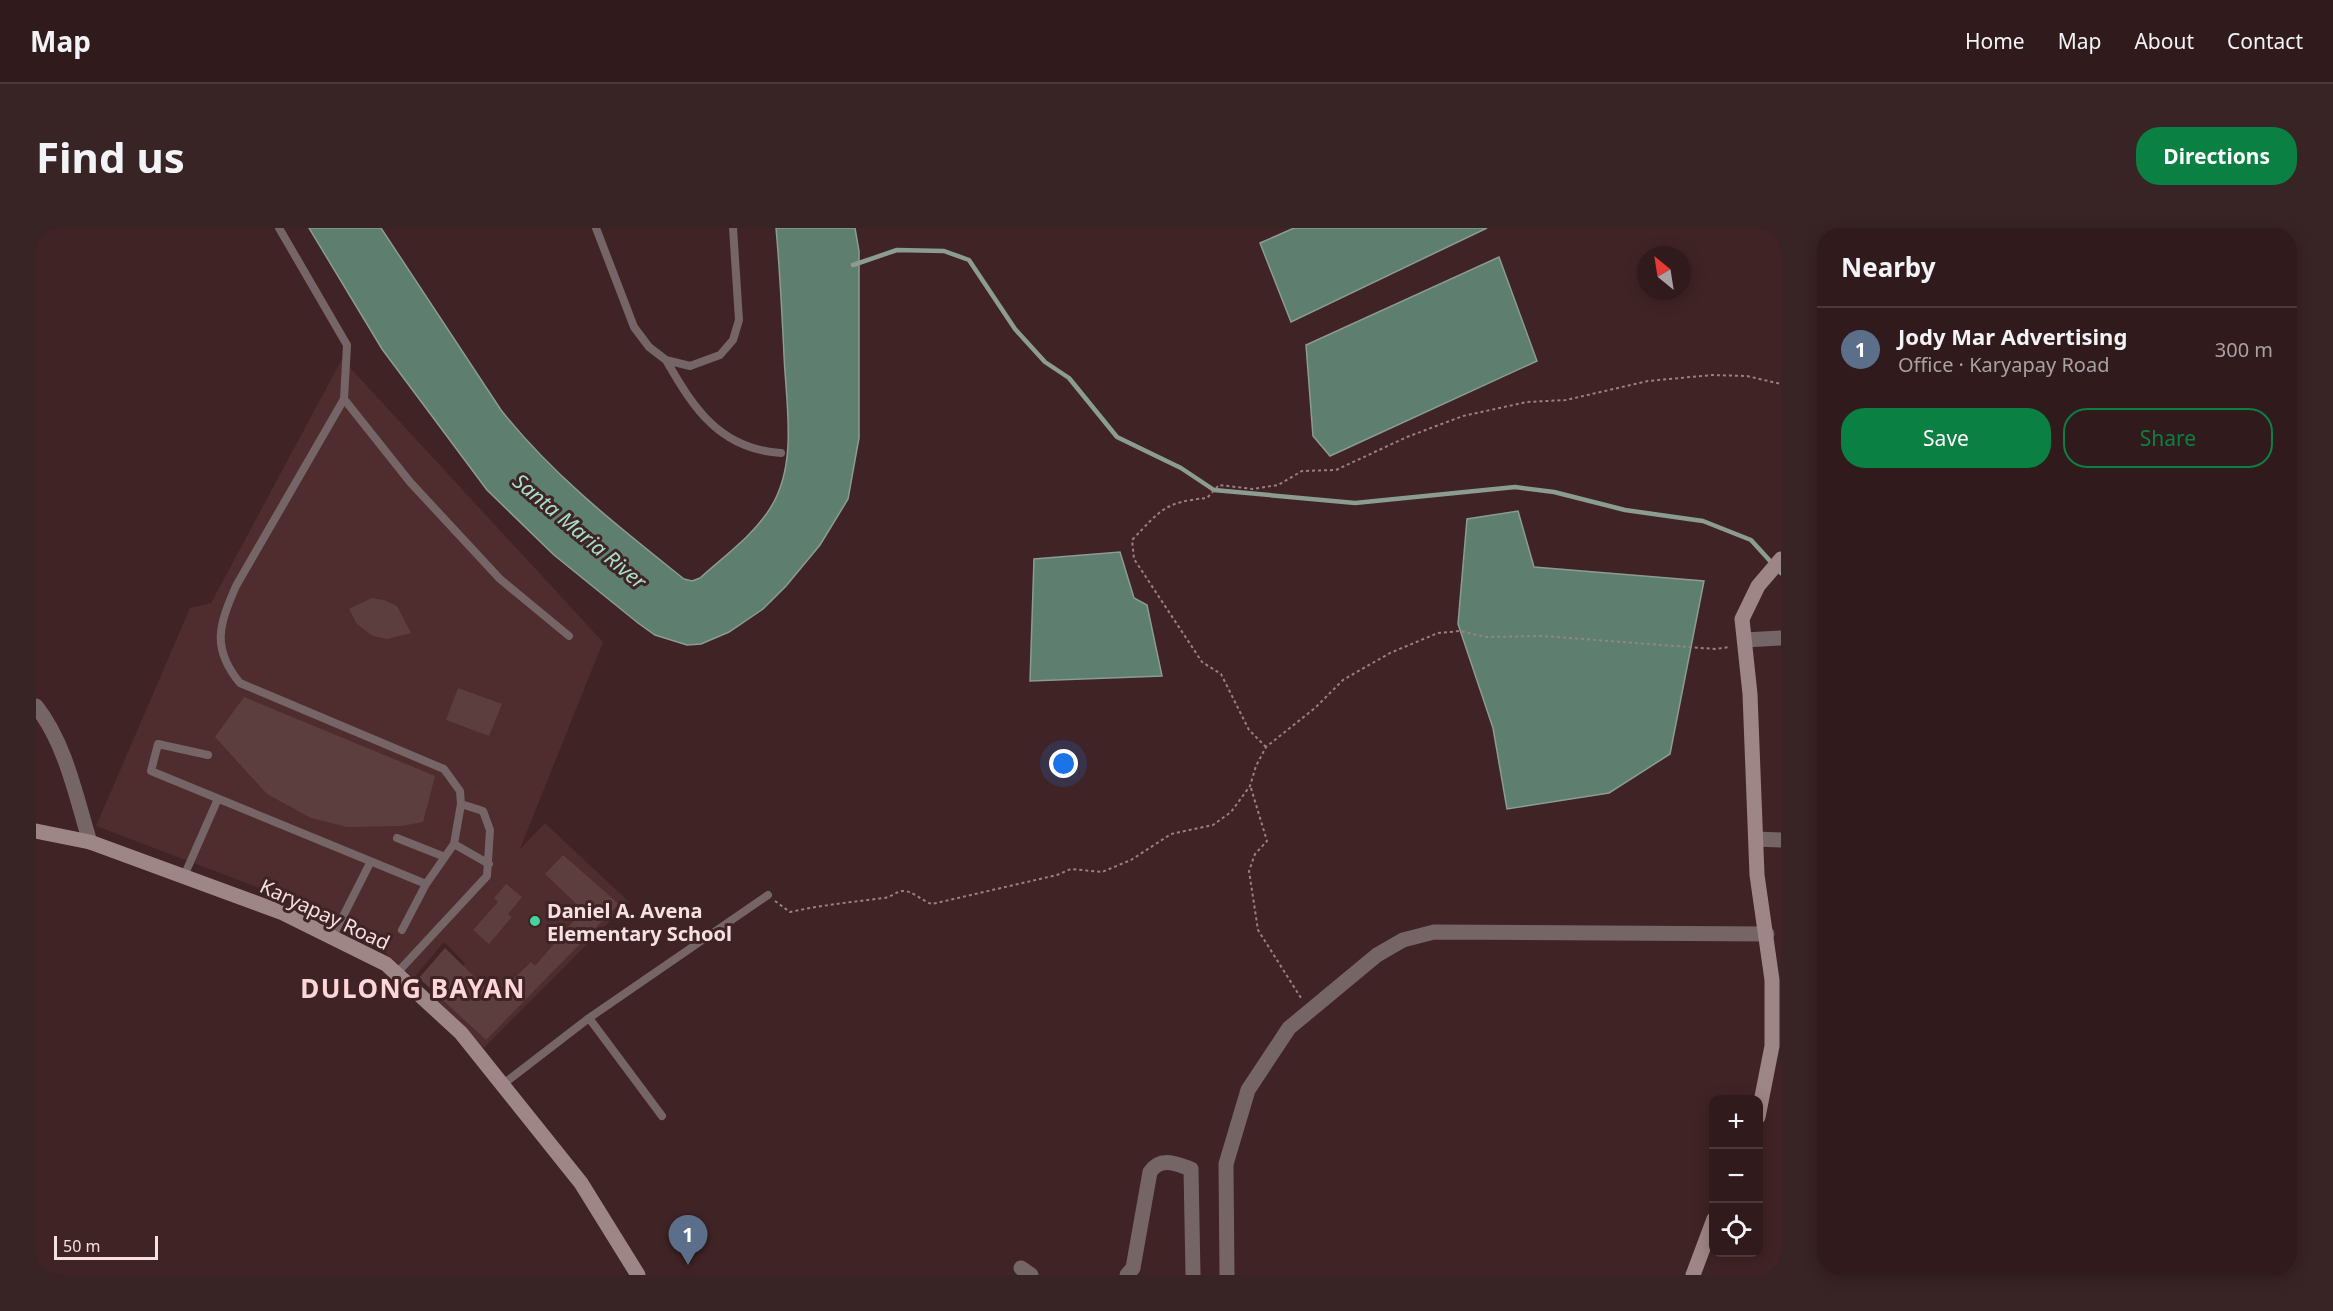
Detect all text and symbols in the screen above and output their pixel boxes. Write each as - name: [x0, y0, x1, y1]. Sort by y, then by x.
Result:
- text: Map: [30, 22, 91, 60]
- text: Home: [1965, 27, 2025, 55]
- text: Map: [2058, 27, 2101, 55]
- text: About: [2134, 27, 2194, 55]
- text: Contact: [2227, 27, 2303, 55]
- button: Directions: [2136, 127, 2297, 185]
- text: Find us: [36, 128, 185, 185]
- north arrow: [1637, 246, 1691, 300]
- text: Nearby: [1841, 249, 1936, 285]
- text: Jody Mar Advertising: [1898, 321, 2127, 351]
- text: 1: [1855, 336, 1866, 363]
- text: 300 m: [2215, 336, 2273, 363]
- text: Office · Karyapay Road: [1898, 351, 2109, 378]
- button: Save: [1841, 408, 2051, 468]
- button: Share: [2063, 408, 2273, 468]
- water label: Santa Maria River: [507, 467, 654, 596]
- your location: [1049, 749, 1078, 778]
- street label: Karyapay Road: [256, 872, 394, 956]
- place label: Daniel A. Avena Elementary School: [547, 897, 732, 947]
- marker: Daniel A. Avena Elementary School: [528, 914, 542, 928]
- district label: DULONG BAYAN: [300, 970, 526, 1006]
- map controls: [1709, 1095, 1763, 1257]
- button: +: [1709, 1095, 1763, 1149]
- button: −: [1709, 1149, 1763, 1203]
- button: locate: [1709, 1203, 1763, 1257]
- pin: 1: [668, 1216, 708, 1265]
- scale bar: [54, 1233, 158, 1260]
- text: 50 m: [63, 1235, 100, 1257]

